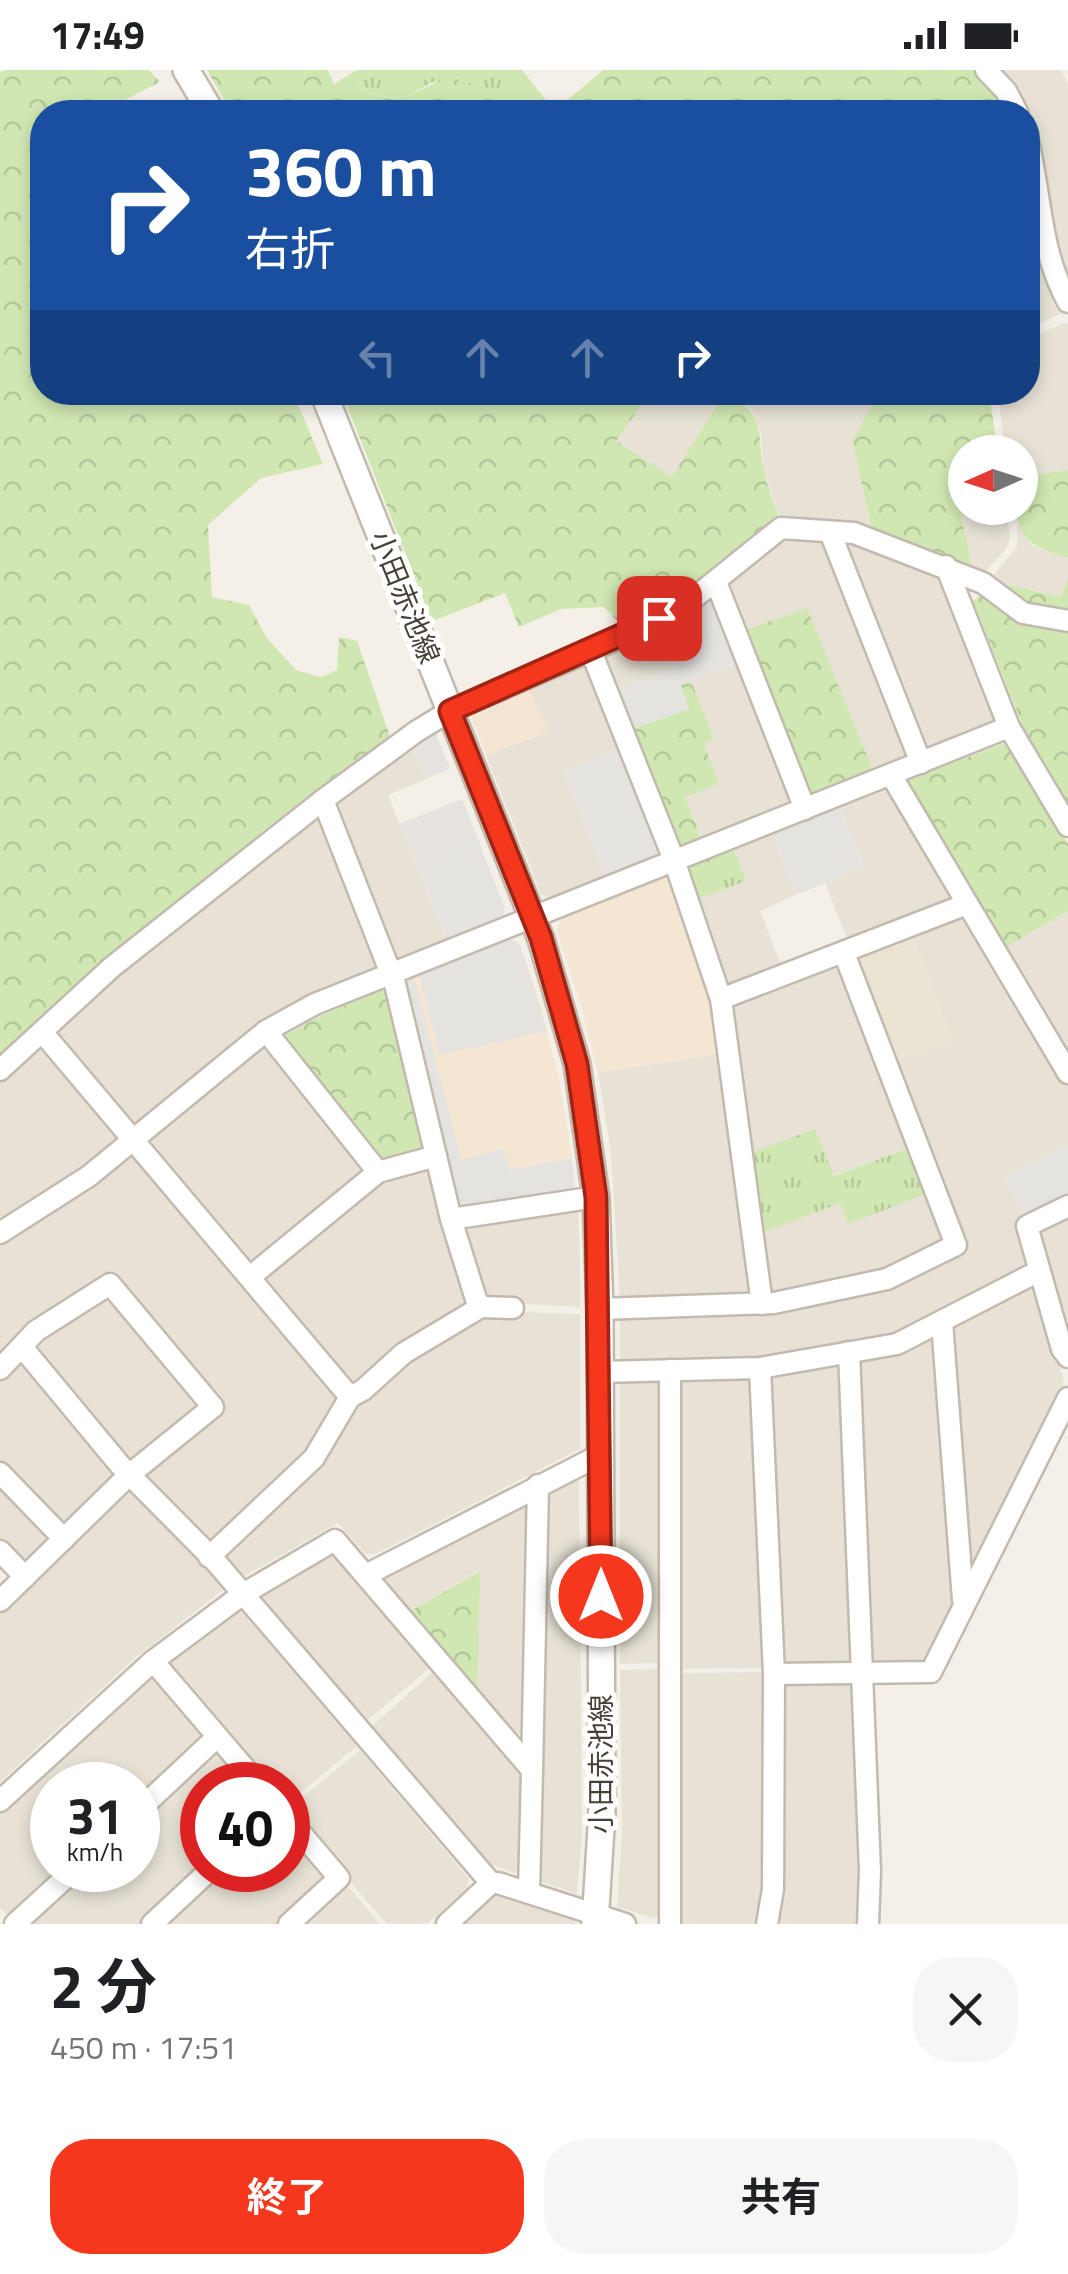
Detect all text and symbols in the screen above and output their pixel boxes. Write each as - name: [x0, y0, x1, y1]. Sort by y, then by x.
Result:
- text: 17:49: [50, 6, 145, 64]
- text: 360 m: [245, 117, 437, 223]
- icon: right: [80, 140, 210, 270]
- text: 右折: [245, 214, 335, 282]
- icon: left: [350, 330, 405, 385]
- icon: ahead: [455, 330, 510, 385]
- icon: ahead: [560, 330, 615, 385]
- icon: right: [665, 330, 720, 385]
- north arrow: [948, 435, 1038, 525]
- map controls: [948, 435, 1038, 525]
- street label: 小田赤池線: [359, 524, 452, 670]
- pin: [617, 576, 702, 661]
- icon: arrive: [632, 591, 687, 646]
- position arrow: [549, 1544, 653, 1648]
- street label: 小田赤池線: [579, 1694, 622, 1834]
- speed limit sign: 40: [180, 1762, 310, 1892]
- text: 31: [67, 1777, 123, 1853]
- text: km/h: [67, 1833, 123, 1871]
- text: 2 分: [50, 1940, 157, 2031]
- button: close: [913, 1957, 1018, 2062]
- text: 450 m · 17:51: [50, 2023, 237, 2071]
- button: 終了: [50, 2139, 524, 2254]
- button: 共有: [544, 2139, 1018, 2254]

